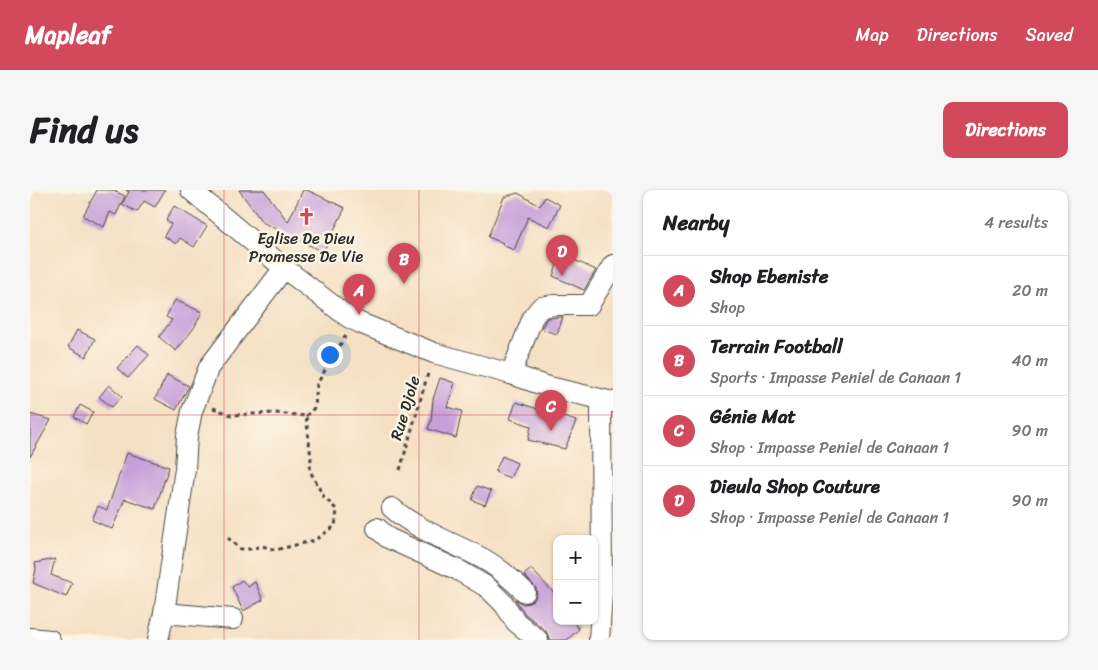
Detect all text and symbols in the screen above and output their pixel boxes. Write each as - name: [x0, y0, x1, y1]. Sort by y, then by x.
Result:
- text: Mapleaf: [25, 14, 111, 56]
- text: Map: [856, 19, 889, 51]
- text: Directions: [917, 19, 998, 51]
- text: Saved: [1026, 19, 1073, 51]
- text: Find us: [30, 99, 138, 161]
- button: Directions: [943, 102, 1068, 158]
- text: Nearby: [663, 204, 729, 242]
- church icon: Eglise De Dieu Promesse De Vie: [296, 207, 316, 227]
- text: 4 results: [984, 208, 1048, 237]
- place label: Eglise De Dieu Promesse De Vie: [249, 224, 363, 271]
- pin: D: [546, 235, 578, 276]
- pin: B: [388, 243, 420, 284]
- text: Shop Ebeniste: [710, 260, 829, 293]
- pin: A: [343, 274, 375, 315]
- text: A: [674, 276, 684, 305]
- text: 20 m: [1012, 276, 1048, 305]
- text: Shop: [710, 293, 745, 322]
- text: Terrain Football: [710, 330, 843, 363]
- your location: [317, 342, 343, 368]
- text: B: [674, 346, 684, 375]
- text: 40 m: [1011, 346, 1048, 375]
- text: Sports · Impasse Peniel de Canaan 1: [710, 363, 961, 392]
- street label: Rue Djole: [381, 372, 429, 444]
- pin: C: [535, 390, 567, 431]
- text: Génie Mat: [710, 400, 796, 433]
- text: C: [674, 416, 684, 445]
- text: 90 m: [1012, 416, 1048, 445]
- text: Shop · Impasse Peniel de Canaan 1: [710, 433, 949, 462]
- text: Dieula Shop Couture: [710, 470, 880, 503]
- text: D: [674, 486, 684, 515]
- text: 90 m: [1012, 486, 1048, 515]
- text: Shop · Impasse Peniel de Canaan 1: [710, 503, 949, 532]
- map controls: [553, 535, 598, 625]
- button: +: [553, 535, 598, 580]
- button: −: [553, 580, 598, 625]

